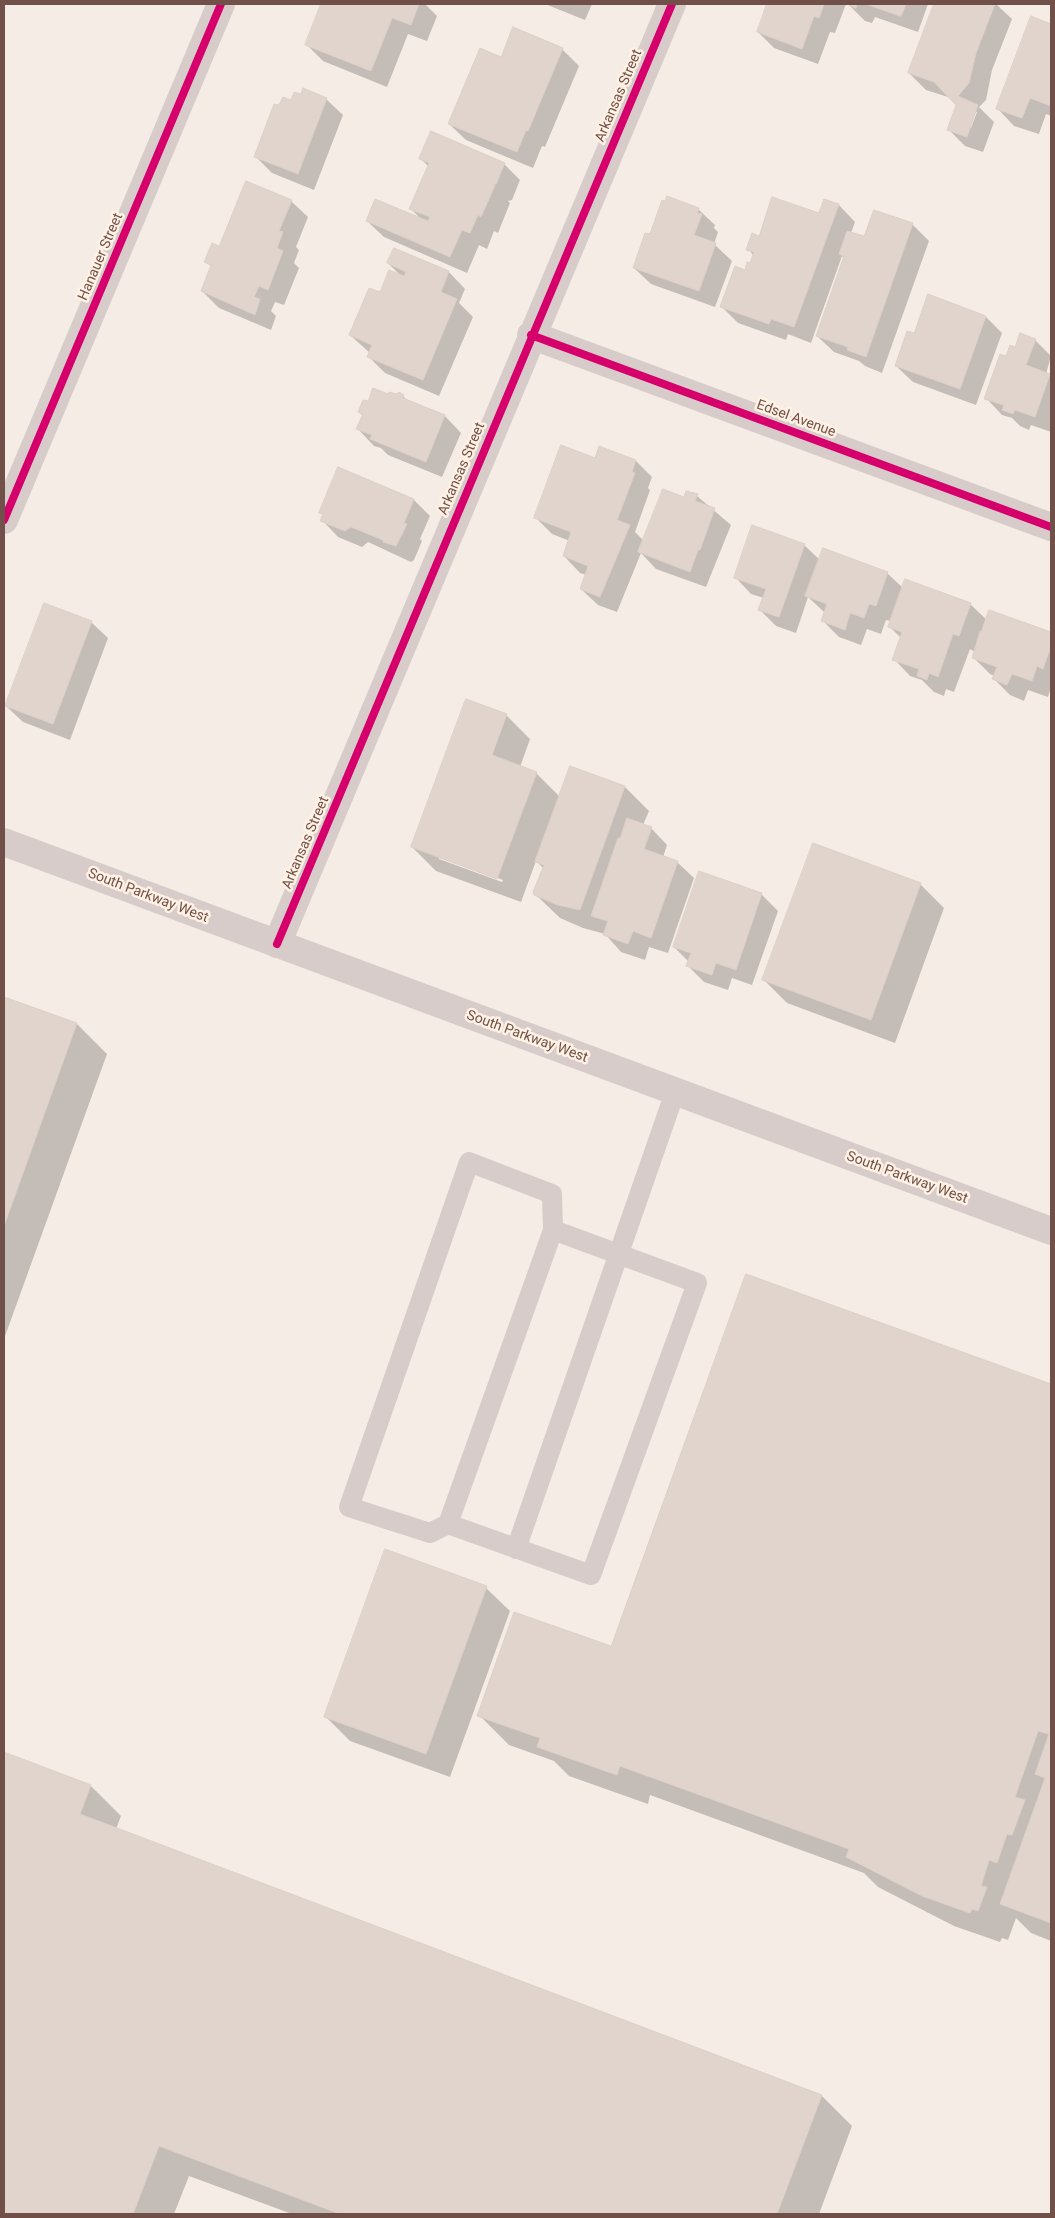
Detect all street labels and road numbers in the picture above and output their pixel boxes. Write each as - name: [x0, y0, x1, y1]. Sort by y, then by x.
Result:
- street label: Arkansas Street: [592, 47, 646, 145]
- street label: Hanauer Street: [75, 211, 127, 303]
- street label: Edsel Avenue: [754, 397, 838, 441]
- street label: Arkansas Street: [435, 420, 489, 518]
- street label: Arkansas Street: [279, 794, 333, 892]
- street label: South Parkway West: [85, 865, 211, 927]
- street label: South Parkway West: [464, 1007, 590, 1067]
- street label: South Parkway West: [844, 1148, 970, 1208]

